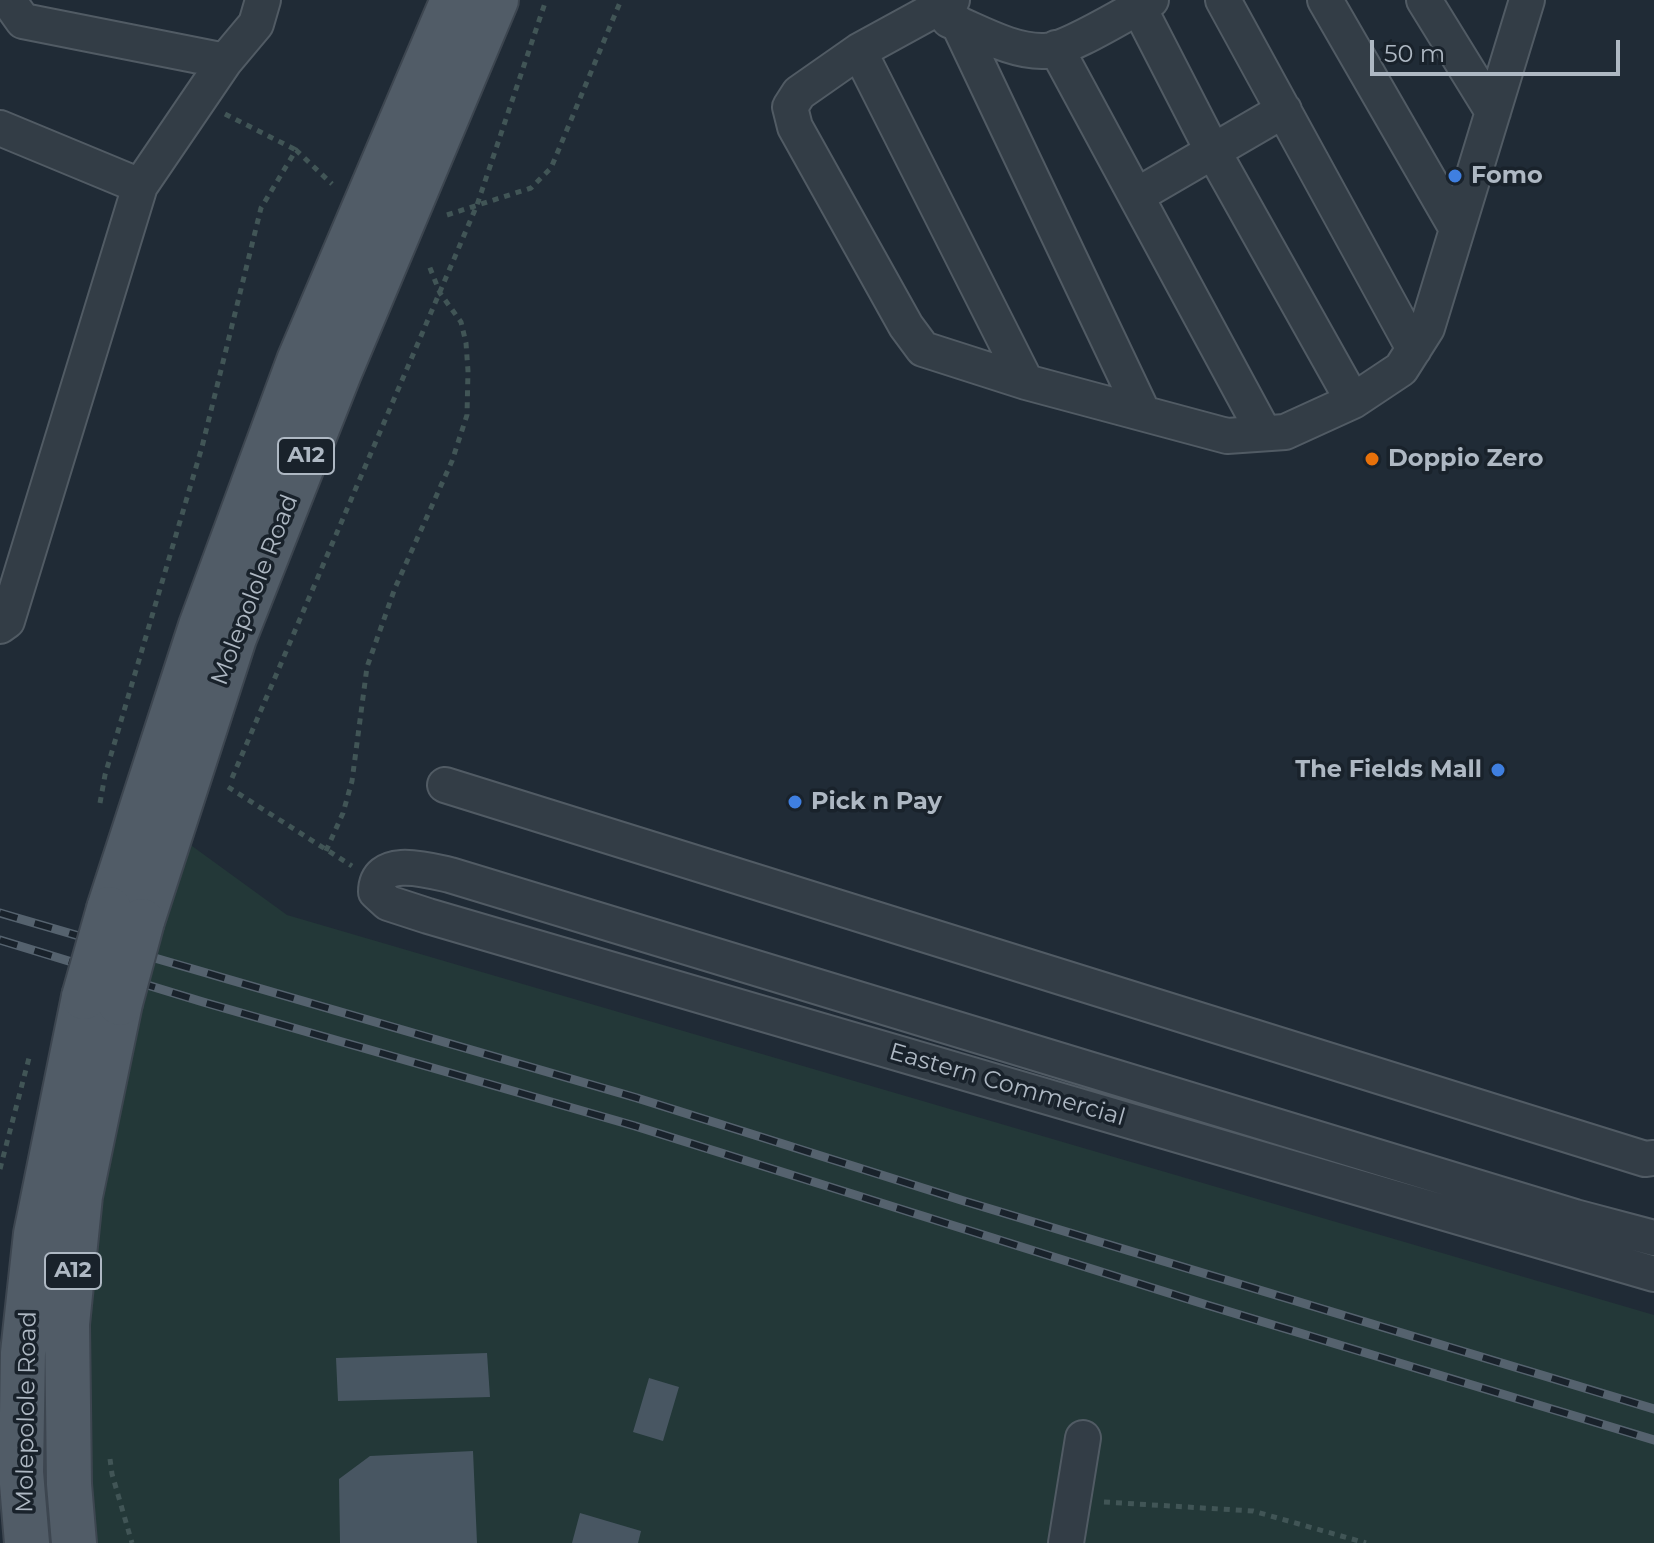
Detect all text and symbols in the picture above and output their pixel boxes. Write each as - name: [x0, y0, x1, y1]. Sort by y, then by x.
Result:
- scale bar: [1374, 24, 1624, 74]
- text: 50 m: [1384, 39, 1445, 68]
- place label: Fomo: [1471, 162, 1543, 190]
- marker: Fomo: [1446, 167, 1464, 185]
- road number: A12: [278, 438, 334, 474]
- place label: Doppio Zero: [1388, 445, 1543, 473]
- marker: Doppio Zero: [1363, 450, 1381, 468]
- street label: Molepolole Road: [205, 491, 305, 689]
- place label: The Fields Mall: [1295, 756, 1482, 784]
- marker: The Fields Mall: [1489, 761, 1507, 779]
- place label: Pick n Pay: [811, 788, 942, 816]
- marker: Pick n Pay: [786, 793, 804, 811]
- street label: Eastern Commercial: [886, 1038, 1128, 1132]
- road number: A12: [45, 1253, 101, 1289]
- street label: Molepolole Road: [11, 1311, 43, 1513]

